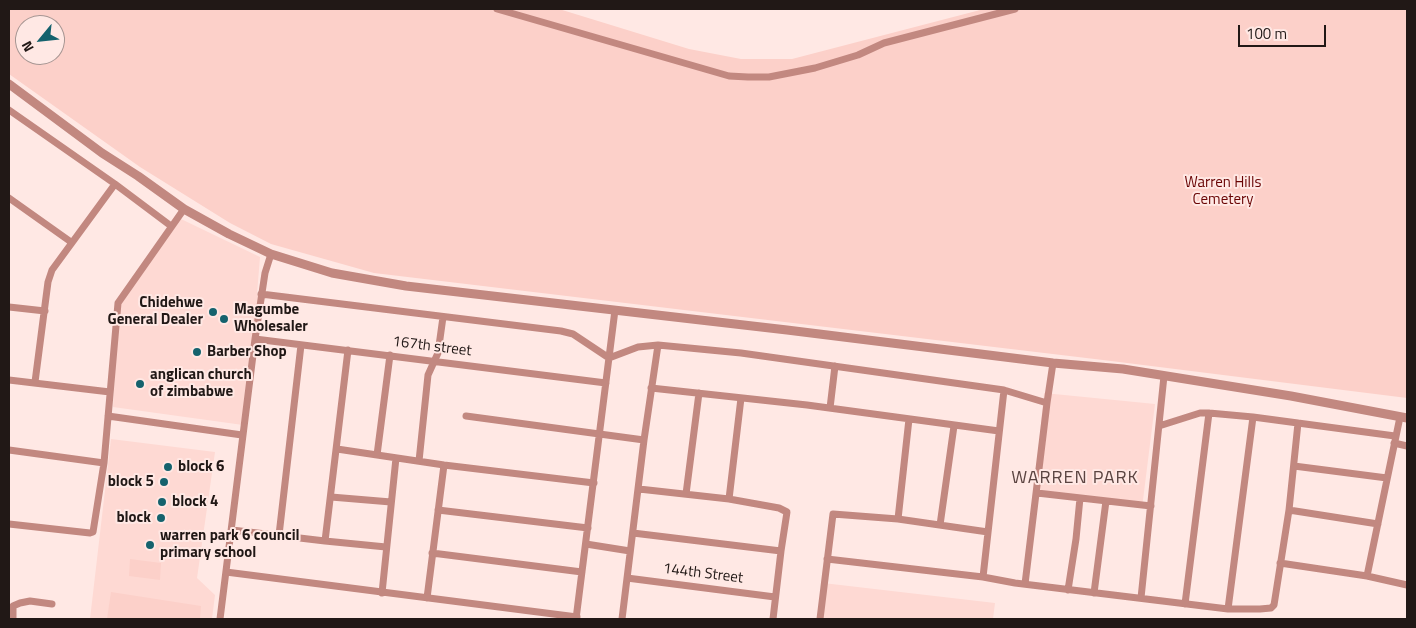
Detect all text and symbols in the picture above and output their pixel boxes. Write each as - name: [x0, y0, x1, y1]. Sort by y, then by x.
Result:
- north arrow: [15, 15, 65, 65]
- scale bar: [1241, 15, 1328, 47]
- text: 100 m: [1246, 22, 1287, 45]
- text: N: [16, 38, 39, 56]
- park label: Warren Hills Cemetery: [1184, 174, 1262, 209]
- place label: Chidehwe General Dealer: [107, 294, 203, 329]
- place label: Magumbe Wholesaler: [234, 301, 308, 336]
- marker: Chidehwe General Dealer: [207, 306, 219, 318]
- marker: Magumbe Wholesaler: [218, 313, 230, 325]
- street label: 167th street: [391, 333, 473, 361]
- place label: Barber Shop: [207, 343, 287, 361]
- marker: Barber Shop: [191, 346, 203, 358]
- place label: anglican church of zimbabwe: [150, 366, 252, 401]
- marker: anglican church of zimbabwe: [134, 378, 146, 390]
- place label: block 6: [178, 458, 224, 476]
- marker: block 6: [162, 461, 174, 473]
- district label: WARREN PARK: [1010, 468, 1140, 490]
- place label: block 5: [108, 473, 154, 491]
- marker: block 5: [158, 476, 170, 488]
- place label: block 4: [172, 493, 218, 511]
- marker: block 4: [156, 496, 168, 508]
- place label: block: [116, 509, 151, 527]
- marker: block: [155, 512, 167, 524]
- place label: warren park 6 council primary school: [160, 527, 300, 562]
- marker: warren park 6 council primary school: [144, 539, 156, 551]
- street label: 144th Street: [662, 560, 744, 588]

